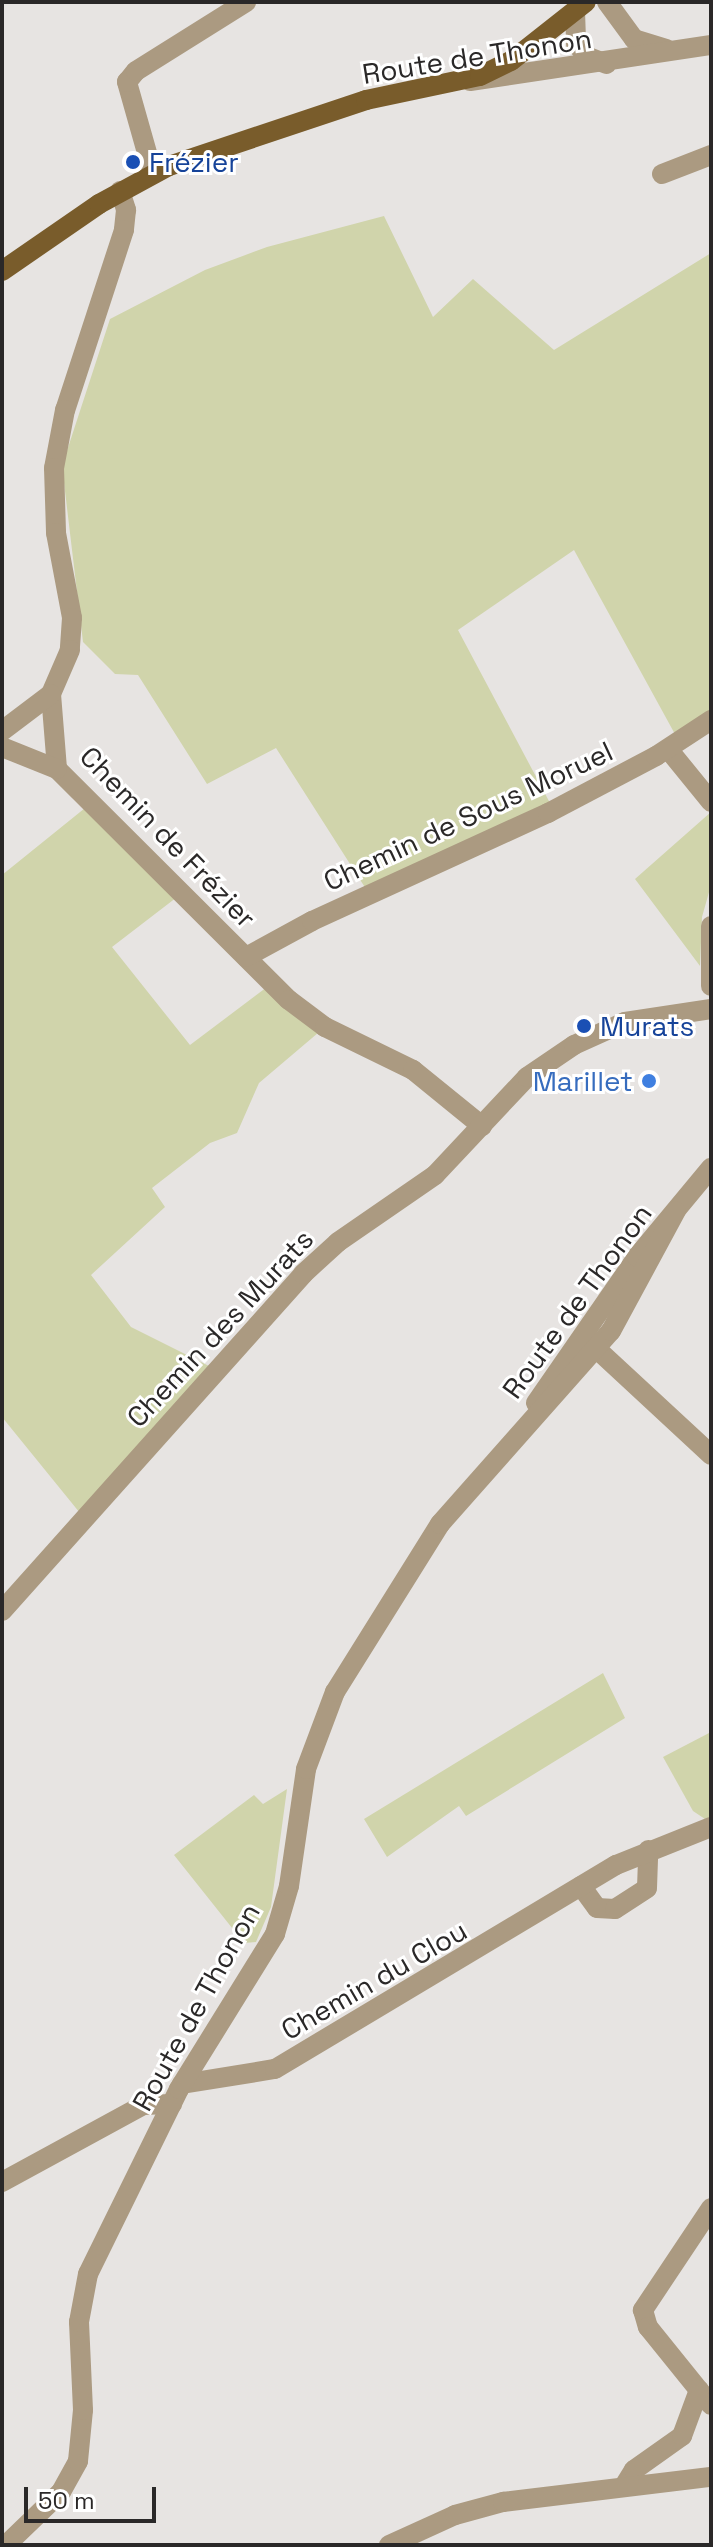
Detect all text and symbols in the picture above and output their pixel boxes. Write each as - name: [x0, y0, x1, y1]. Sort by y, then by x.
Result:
- street label: Route de Thonon: [359, 21, 595, 91]
- place label: Frézier: [149, 145, 239, 179]
- marker: Frézier: [124, 153, 142, 171]
- street label: Chemin de Sous Moruel: [318, 734, 618, 898]
- street label: Chemin de Frézier: [73, 739, 263, 935]
- place label: Murats: [600, 1009, 694, 1043]
- marker: Murats: [575, 1017, 593, 1035]
- place label: Marillet: [533, 1064, 633, 1098]
- marker: Marillet: [640, 1072, 658, 1090]
- street label: Route de Thonon: [495, 1197, 659, 1405]
- street label: Chemin des Murats: [120, 1222, 320, 1434]
- street label: Route de Thonon: [125, 1897, 267, 2117]
- street label: Chemin du Clou: [275, 1913, 473, 2047]
- scale bar: [28, 2471, 160, 2521]
- text: 50 m: [38, 2485, 95, 2516]

